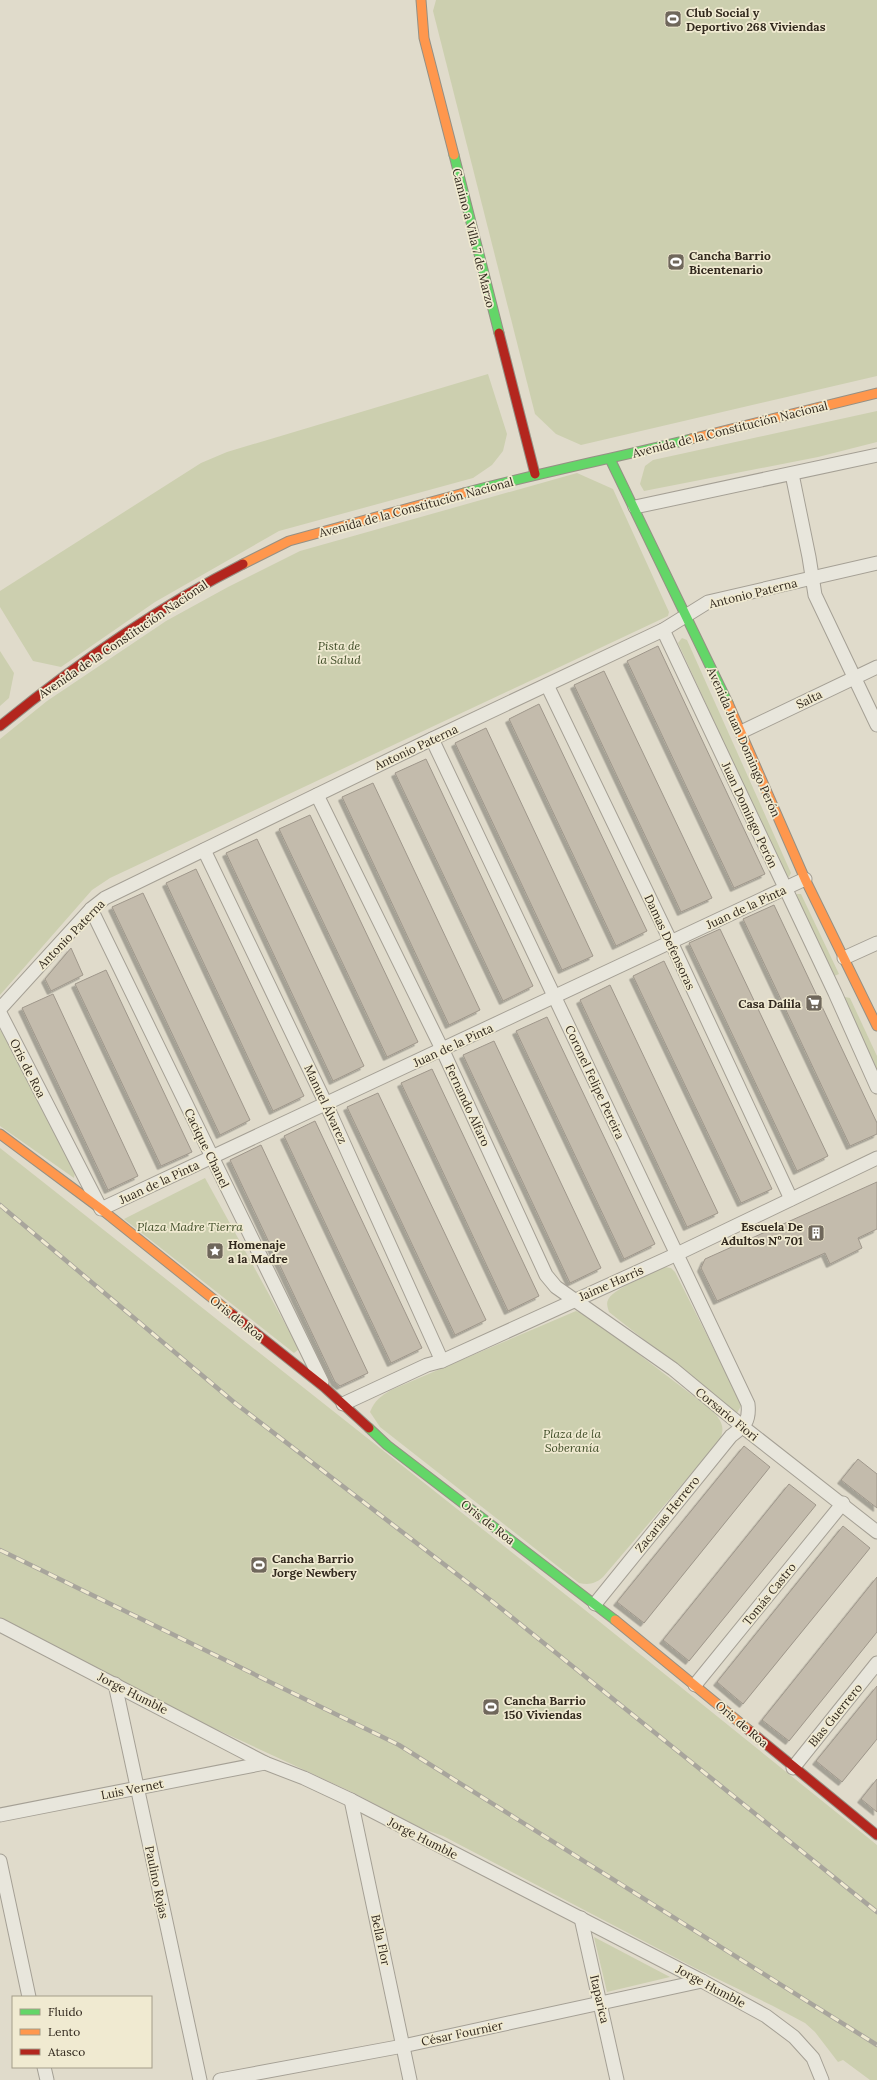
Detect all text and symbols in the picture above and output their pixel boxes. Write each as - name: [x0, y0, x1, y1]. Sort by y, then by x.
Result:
- place label: Club Social y Deportivo 268 Viviendas: [686, 5, 826, 34]
- sports icon: Club Social y Deportivo 268 Viviendas: [663, 9, 683, 29]
- street label: Camino a Villa 7 de Marzo: [449, 167, 499, 309]
- place label: Cancha Barrio Bicentenario: [689, 248, 771, 277]
- sports icon: Cancha Barrio Bicentenario: [666, 252, 686, 272]
- street label: Avenida de la Constitución Nacional: [630, 397, 829, 461]
- street label: Avenida de la Constitución Nacional: [316, 474, 515, 540]
- street label: Antonio Paterna: [706, 575, 799, 611]
- street label: Avenida de la Constitución Nacional: [35, 577, 210, 702]
- park label: Pista de la Salud: [317, 638, 361, 667]
- street label: Avenida Juan Domingo Perón: [704, 665, 784, 819]
- street label: Salta: [794, 686, 824, 712]
- street label: Antonio Paterna: [371, 721, 460, 773]
- street label: Juan Domingo Perón: [719, 760, 781, 870]
- street label: Juan de la Pinta: [703, 882, 788, 932]
- street label: Damas Defensoras: [641, 892, 699, 992]
- street label: Antonio Paterna: [34, 896, 108, 972]
- supermarket icon: Casa Dalila: [804, 993, 824, 1013]
- place label: Casa Dalila: [738, 996, 802, 1011]
- street label: Juan de la Pinta: [410, 1020, 495, 1070]
- street label: Coronel Felipe Pereira: [562, 1023, 628, 1141]
- street label: Oris de Roa: [7, 1036, 49, 1100]
- street label: Fernando Alfaro: [442, 1061, 494, 1149]
- street label: Manuel Álvarez: [301, 1062, 351, 1146]
- street label: Cacique Chanel: [181, 1106, 233, 1190]
- street label: Juan de la Pinta: [116, 1157, 201, 1207]
- park label: Plaza Madre Tierra: [137, 1219, 243, 1234]
- place label: Escuela De Adultos Nº 701: [721, 1219, 804, 1248]
- building icon: Escuela De Adultos Nº 701: [806, 1223, 826, 1243]
- place label: Homenaje a la Madre: [228, 1237, 288, 1266]
- place icon: Homenaje a la Madre: [205, 1241, 225, 1261]
- street label: Jaime Harris: [576, 1262, 646, 1304]
- street label: Oris de Roa: [207, 1292, 267, 1344]
- street label: Corsario Fiori: [693, 1384, 761, 1444]
- park label: Plaza de la Soberanía: [543, 1426, 601, 1455]
- street label: Zacarias Herrero: [632, 1473, 702, 1555]
- street label: Oris de Roa: [458, 1496, 518, 1548]
- place label: Cancha Barrio Jorge Newbery: [272, 1551, 357, 1580]
- sports icon: Cancha Barrio Jorge Newbery: [249, 1555, 269, 1575]
- street label: Tomás Castro: [739, 1559, 799, 1629]
- street label: Jorge Humble: [95, 1668, 171, 1717]
- street label: Blas Guerrero: [805, 1680, 865, 1750]
- place label: Cancha Barrio 150 Viviendas: [504, 1693, 586, 1722]
- sports icon: Cancha Barrio 150 Viviendas: [481, 1697, 501, 1717]
- street label: Oris de Roa: [713, 1698, 771, 1750]
- street label: Luis Vernet: [99, 1776, 165, 1802]
- street label: Jorge Humble: [385, 1813, 461, 1862]
- street label: Paulino Rojas: [142, 1844, 172, 1920]
- street label: Bella Flor: [368, 1913, 394, 1968]
- street label: Jorge Humble: [673, 1961, 749, 2011]
- street label: Itaparica: [587, 1973, 613, 2025]
- legend: [12, 1996, 152, 2068]
- text: Fluido: [48, 2004, 83, 2019]
- street label: César Fournier: [420, 2017, 505, 2049]
- text: Lento: [48, 2024, 80, 2039]
- text: Atasco: [47, 2044, 85, 2059]

